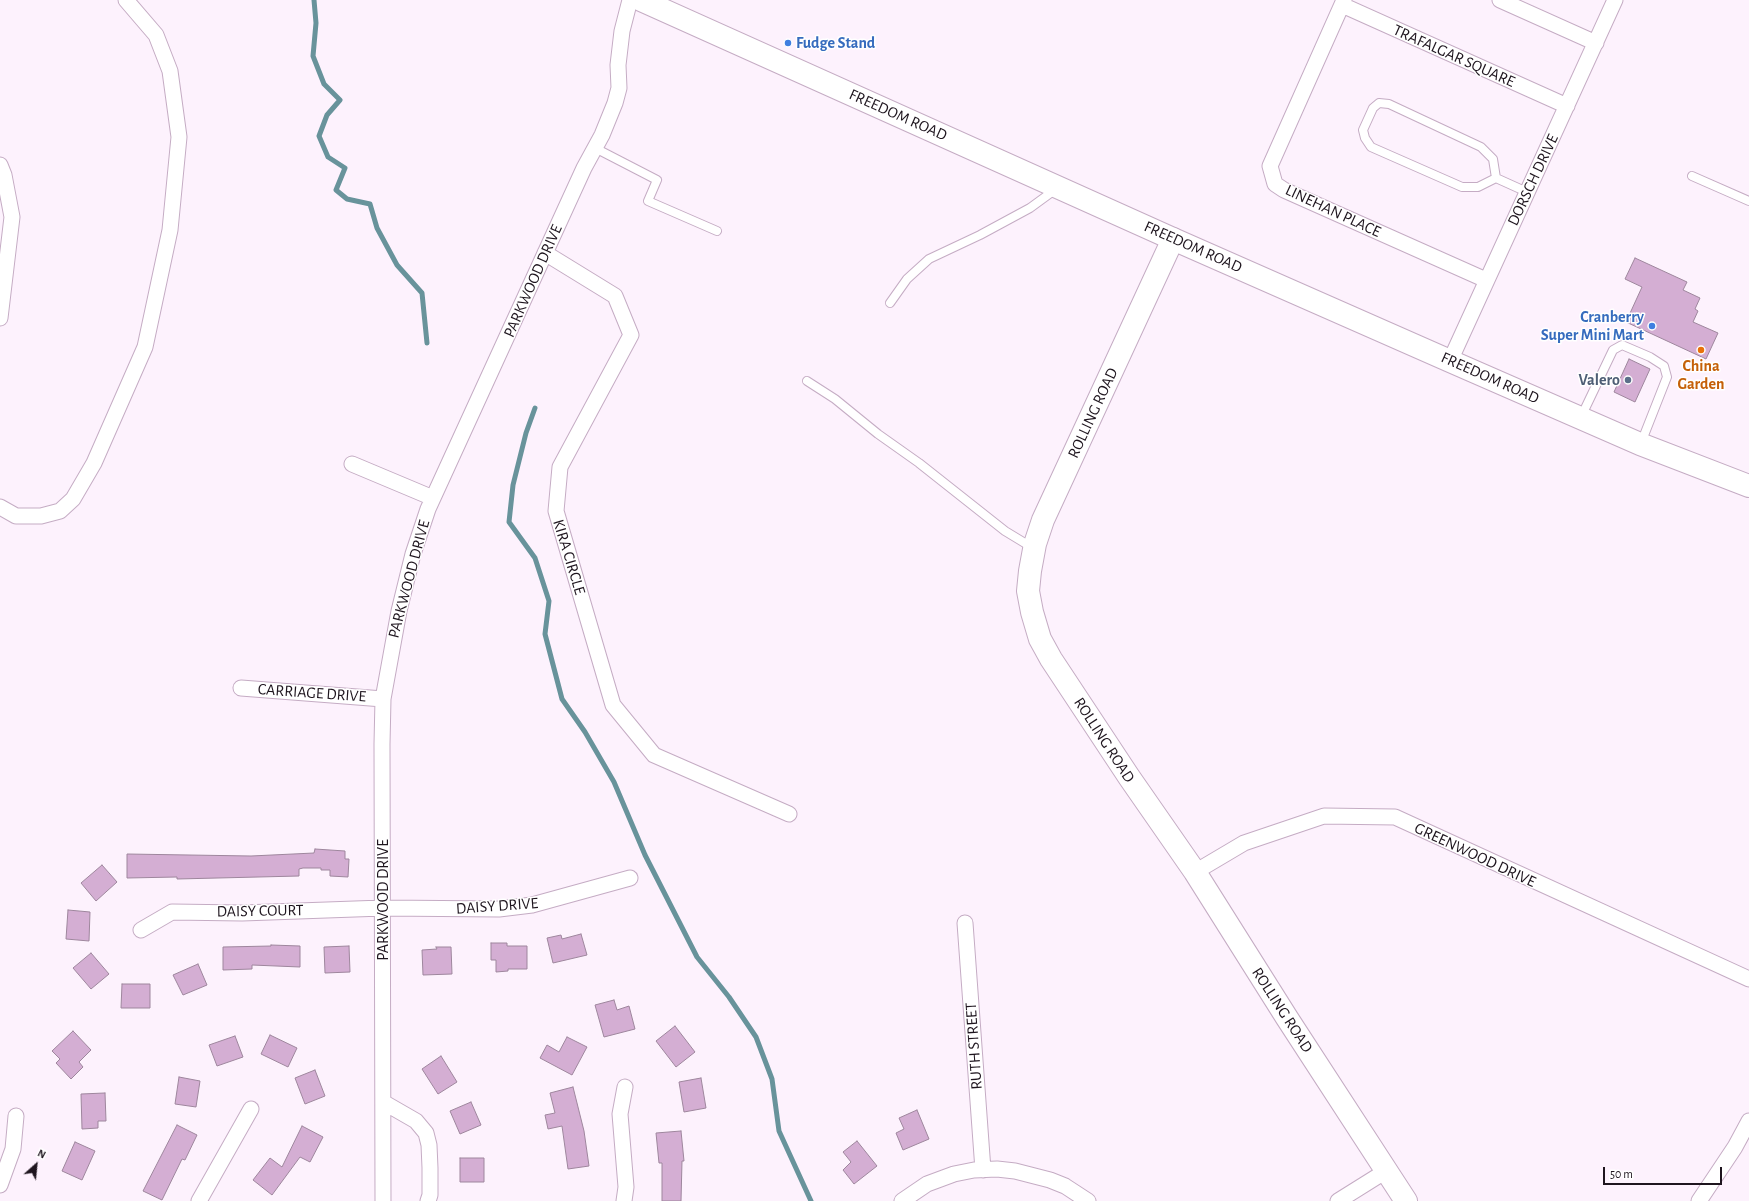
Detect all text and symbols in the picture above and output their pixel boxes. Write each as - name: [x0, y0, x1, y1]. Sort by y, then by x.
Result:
- street label: TRAFALGAR SQUARE: [1390, 20, 1518, 92]
- place label: Fudge Stand: [796, 33, 875, 53]
- marker: Fudge Stand: [783, 38, 793, 48]
- street label: FREEDOM ROAD: [846, 85, 950, 145]
- street label: DORSCH DRIVE: [1503, 131, 1563, 229]
- street label: LINEHAN PLACE: [1282, 180, 1384, 242]
- street label: FREEDOM ROAD: [1141, 217, 1245, 277]
- street label: PARKWOOD DRIVE: [499, 222, 567, 340]
- place label: Cranberry Super Mini Mart: [1541, 307, 1644, 345]
- marker: Cranberry Super Mini Mart: [1647, 321, 1657, 331]
- marker: China Garden: [1696, 345, 1706, 355]
- street label: FREEDOM ROAD: [1438, 348, 1542, 408]
- place label: China Garden: [1677, 356, 1725, 394]
- street label: ROLLING ROAD: [1064, 365, 1122, 461]
- place label: Valero: [1579, 370, 1620, 390]
- marker: Valero: [1623, 375, 1633, 385]
- street label: KIRA CIRCLE: [548, 517, 590, 597]
- street label: PARKWOOD DRIVE: [384, 518, 434, 640]
- street label: CARRIAGE DRIVE: [257, 680, 367, 706]
- street label: ROLLING ROAD: [1069, 694, 1139, 786]
- street label: GREENWOOD DRIVE: [1411, 818, 1539, 892]
- street label: PARKWOOD DRIVE: [373, 839, 393, 961]
- street label: DAISY DRIVE: [455, 894, 539, 918]
- street label: DAISY COURT: [216, 901, 304, 921]
- street label: ROLLING ROAD: [1247, 964, 1317, 1056]
- street label: RUTH STREET: [961, 1002, 987, 1090]
- north arrow: [16, 1145, 56, 1185]
- text: N: [36, 1147, 48, 1161]
- scale bar: [1605, 1159, 1724, 1185]
- text: 50 m: [1610, 1168, 1633, 1180]

